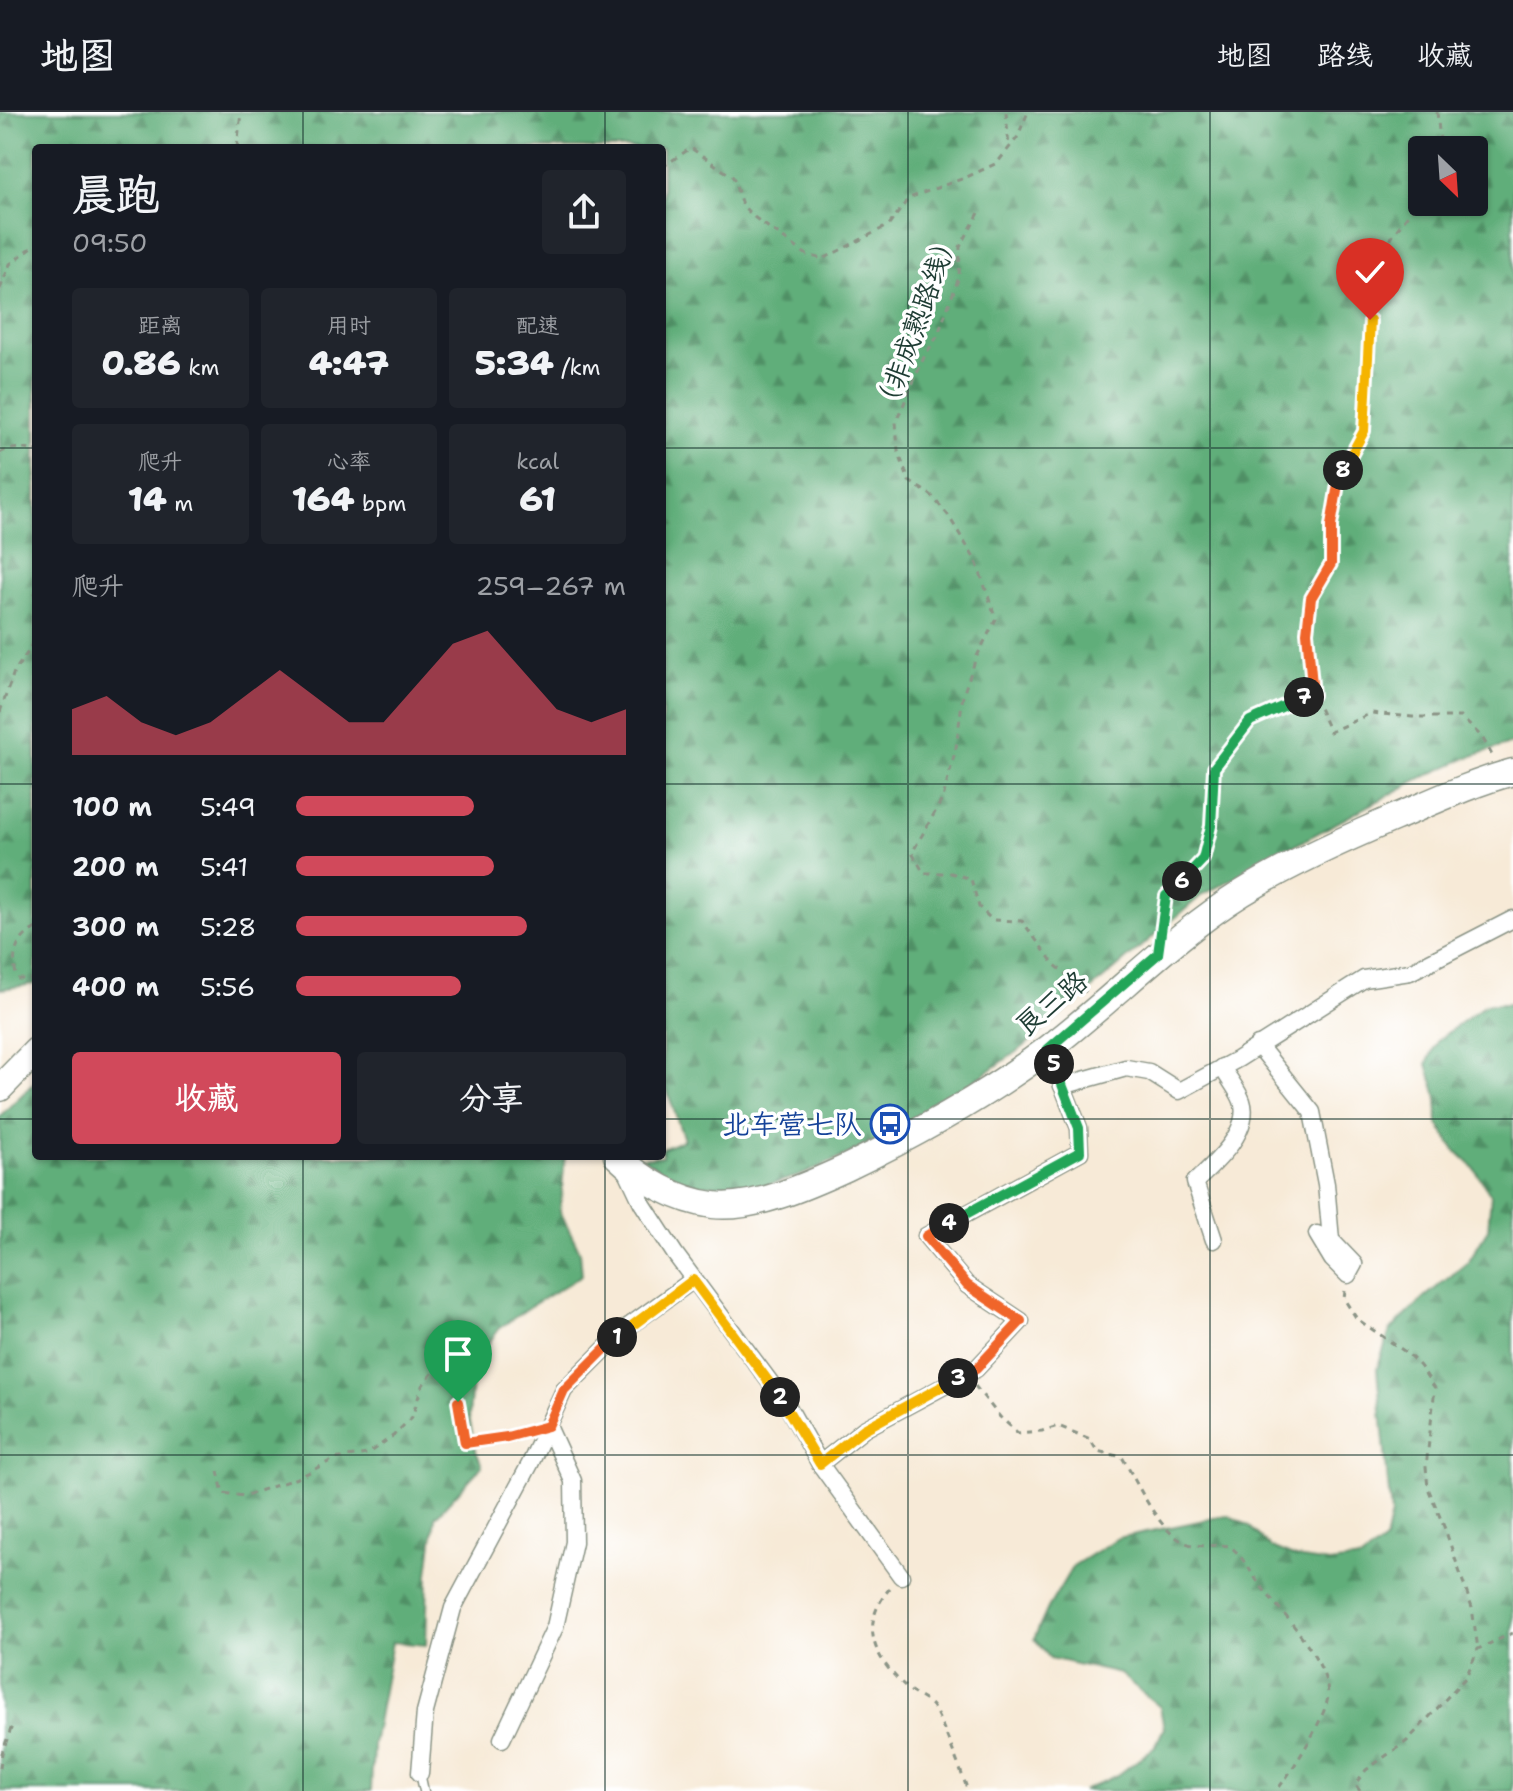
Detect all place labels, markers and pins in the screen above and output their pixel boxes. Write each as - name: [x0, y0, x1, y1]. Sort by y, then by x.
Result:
- pin: [1336, 238, 1404, 320]
- pin: 8: [1323, 450, 1363, 490]
- pin: 7: [1284, 677, 1324, 717]
- pin: 6: [1162, 861, 1202, 901]
- pin: 5: [1034, 1044, 1074, 1084]
- bus stop icon: 北车营七队: [869, 1103, 911, 1145]
- place label: 北车营七队: [722, 1105, 862, 1143]
- pin: 4: [929, 1203, 969, 1243]
- pin: 1: [597, 1317, 637, 1357]
- pin: [424, 1320, 492, 1402]
- pin: 3: [938, 1358, 978, 1398]
- pin: 2: [760, 1377, 800, 1417]

